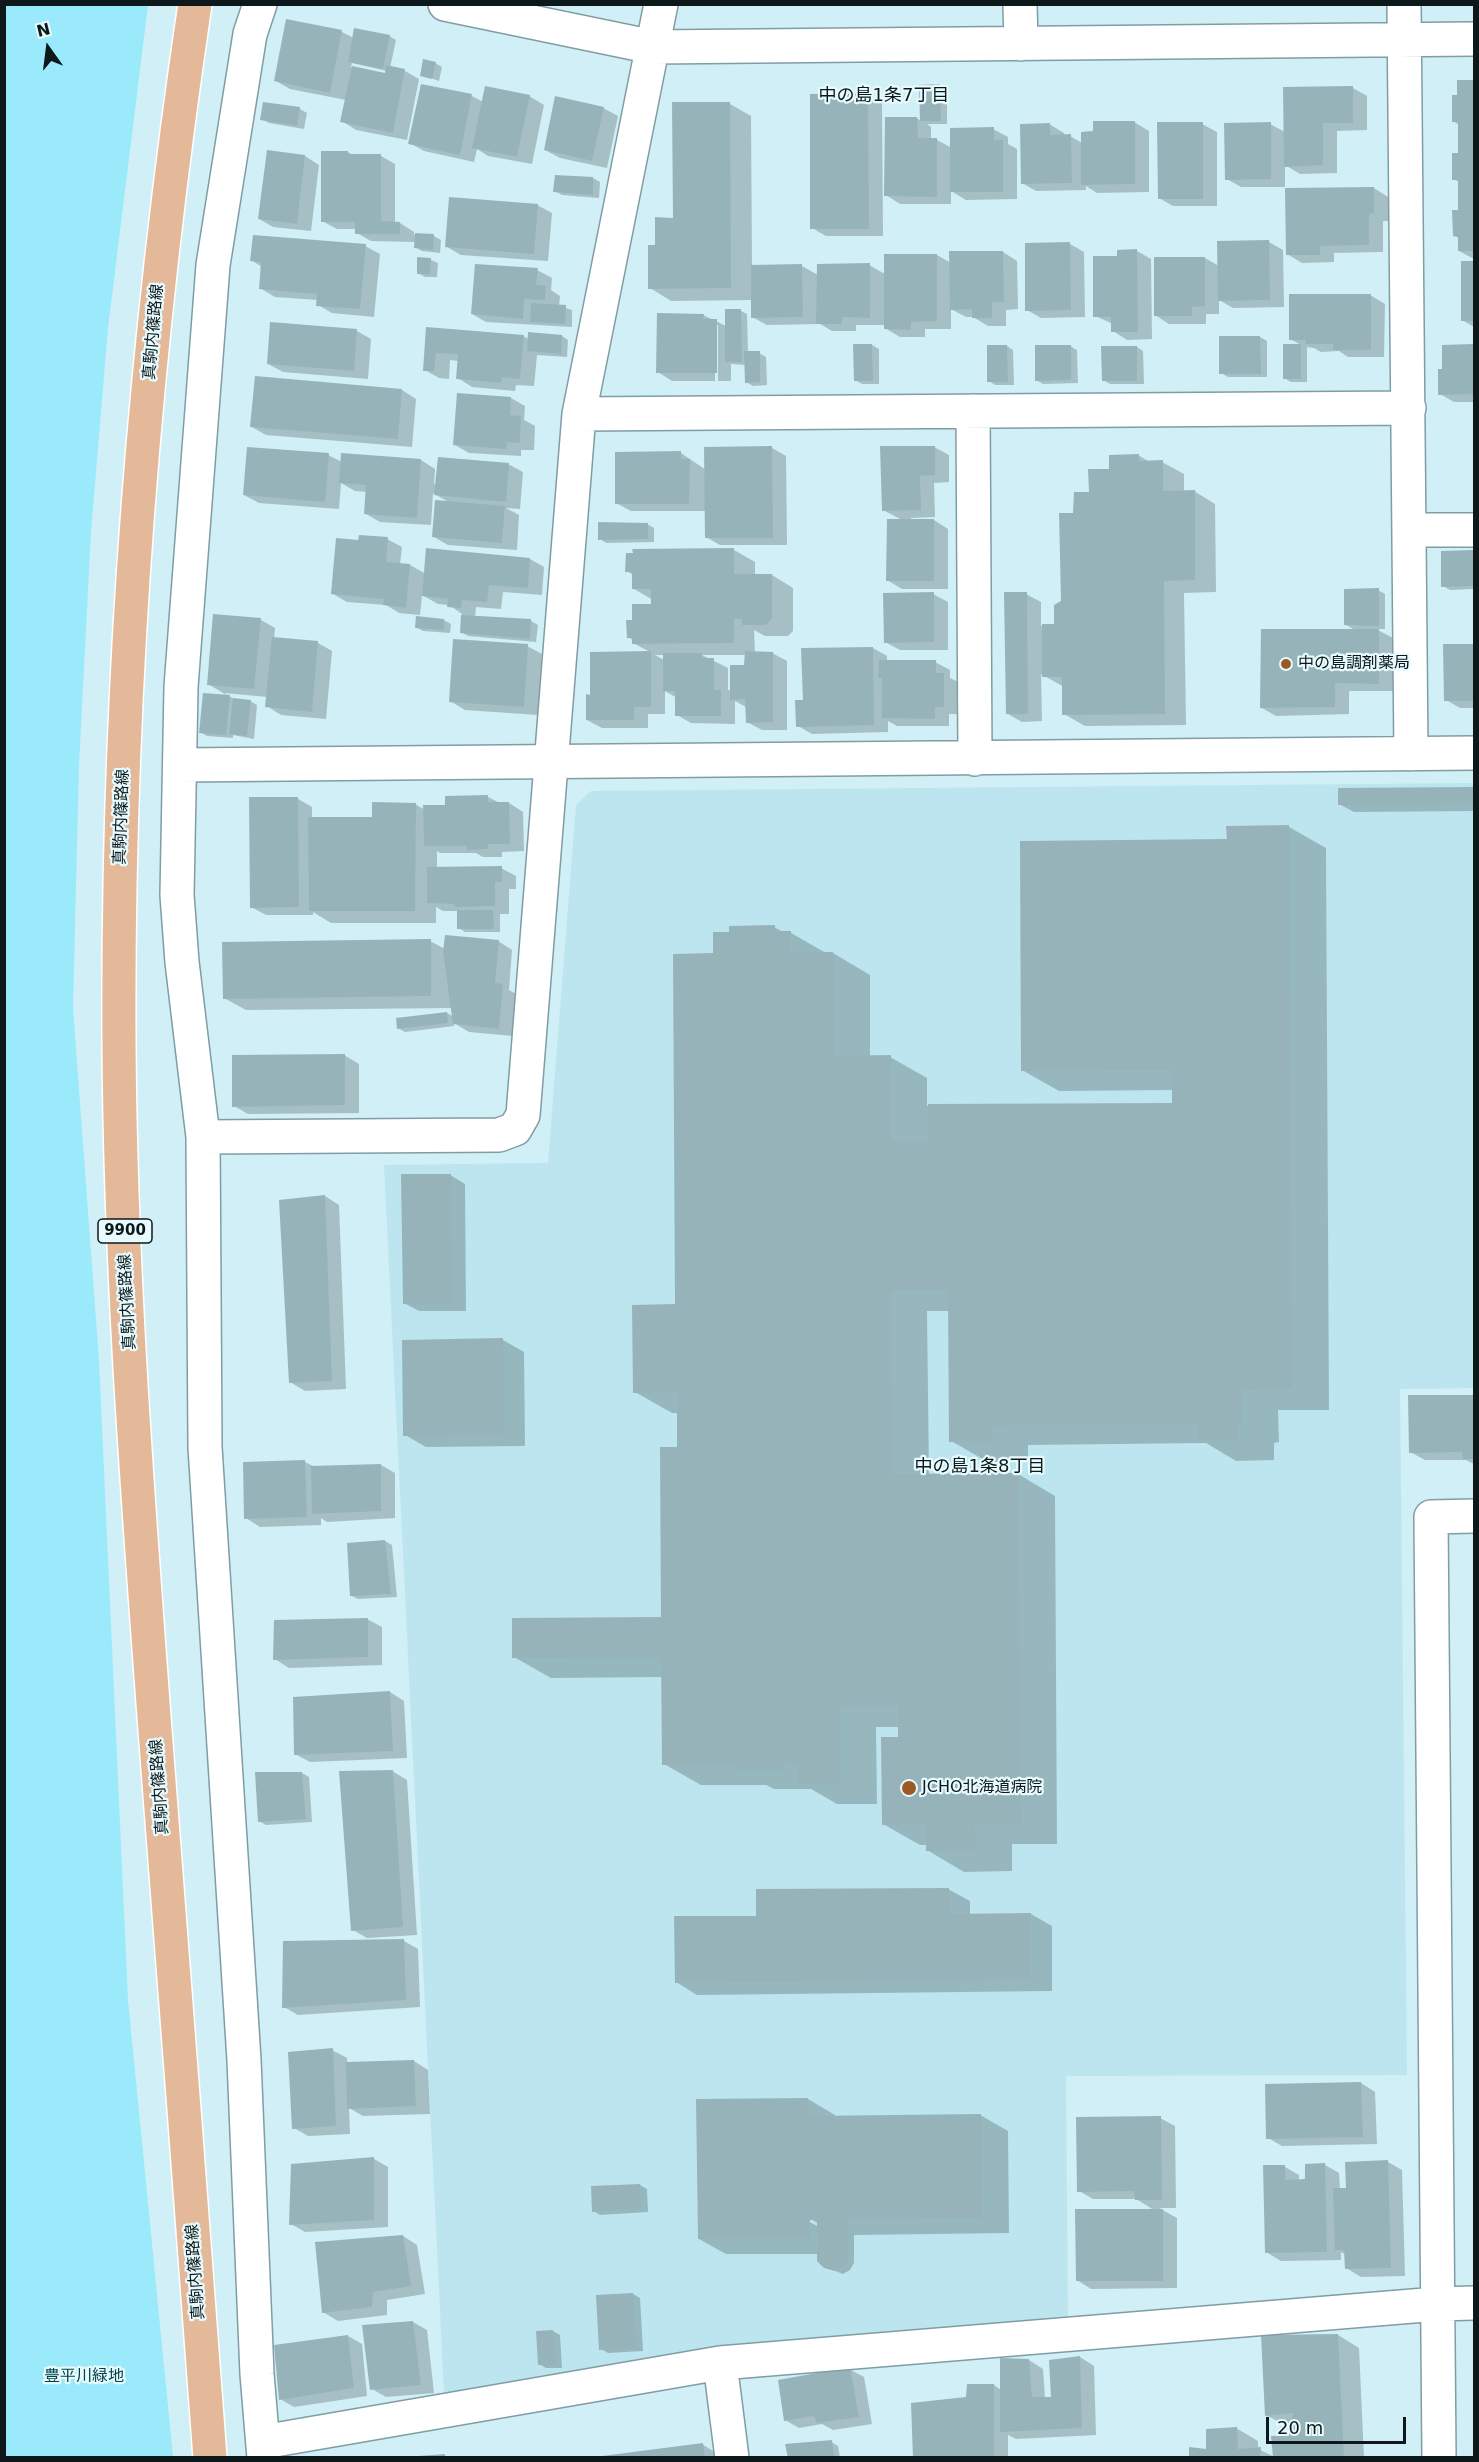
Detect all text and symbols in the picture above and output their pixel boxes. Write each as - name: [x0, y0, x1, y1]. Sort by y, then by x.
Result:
- north arrow: [18, 18, 78, 78]
- text: N: [35, 19, 52, 41]
- district label: 中の島1条7丁目: [819, 85, 949, 107]
- street label: 真駒内篠路線: [140, 283, 168, 381]
- place label: 中の島調剤薬局: [1298, 654, 1410, 674]
- marker: 中の島調剤薬局: [1279, 657, 1293, 671]
- street label: 真駒内篠路線: [111, 769, 133, 865]
- road number: 9900: [98, 1219, 152, 1243]
- street label: 真駒内篠路線: [116, 1254, 140, 1350]
- district label: 中の島1条8丁目: [915, 1456, 1045, 1478]
- street label: 真駒内篠路線: [147, 1738, 173, 1836]
- place label: JCHO北海道病院: [922, 1778, 1043, 1798]
- marker: JCHO北海道病院: [900, 1779, 918, 1797]
- street label: 真駒内篠路線: [183, 2223, 209, 2321]
- park label: 豊平川緑地: [44, 2367, 124, 2387]
- scale bar: [1269, 2405, 1408, 2443]
- text: 20 m: [1277, 2417, 1323, 2438]

